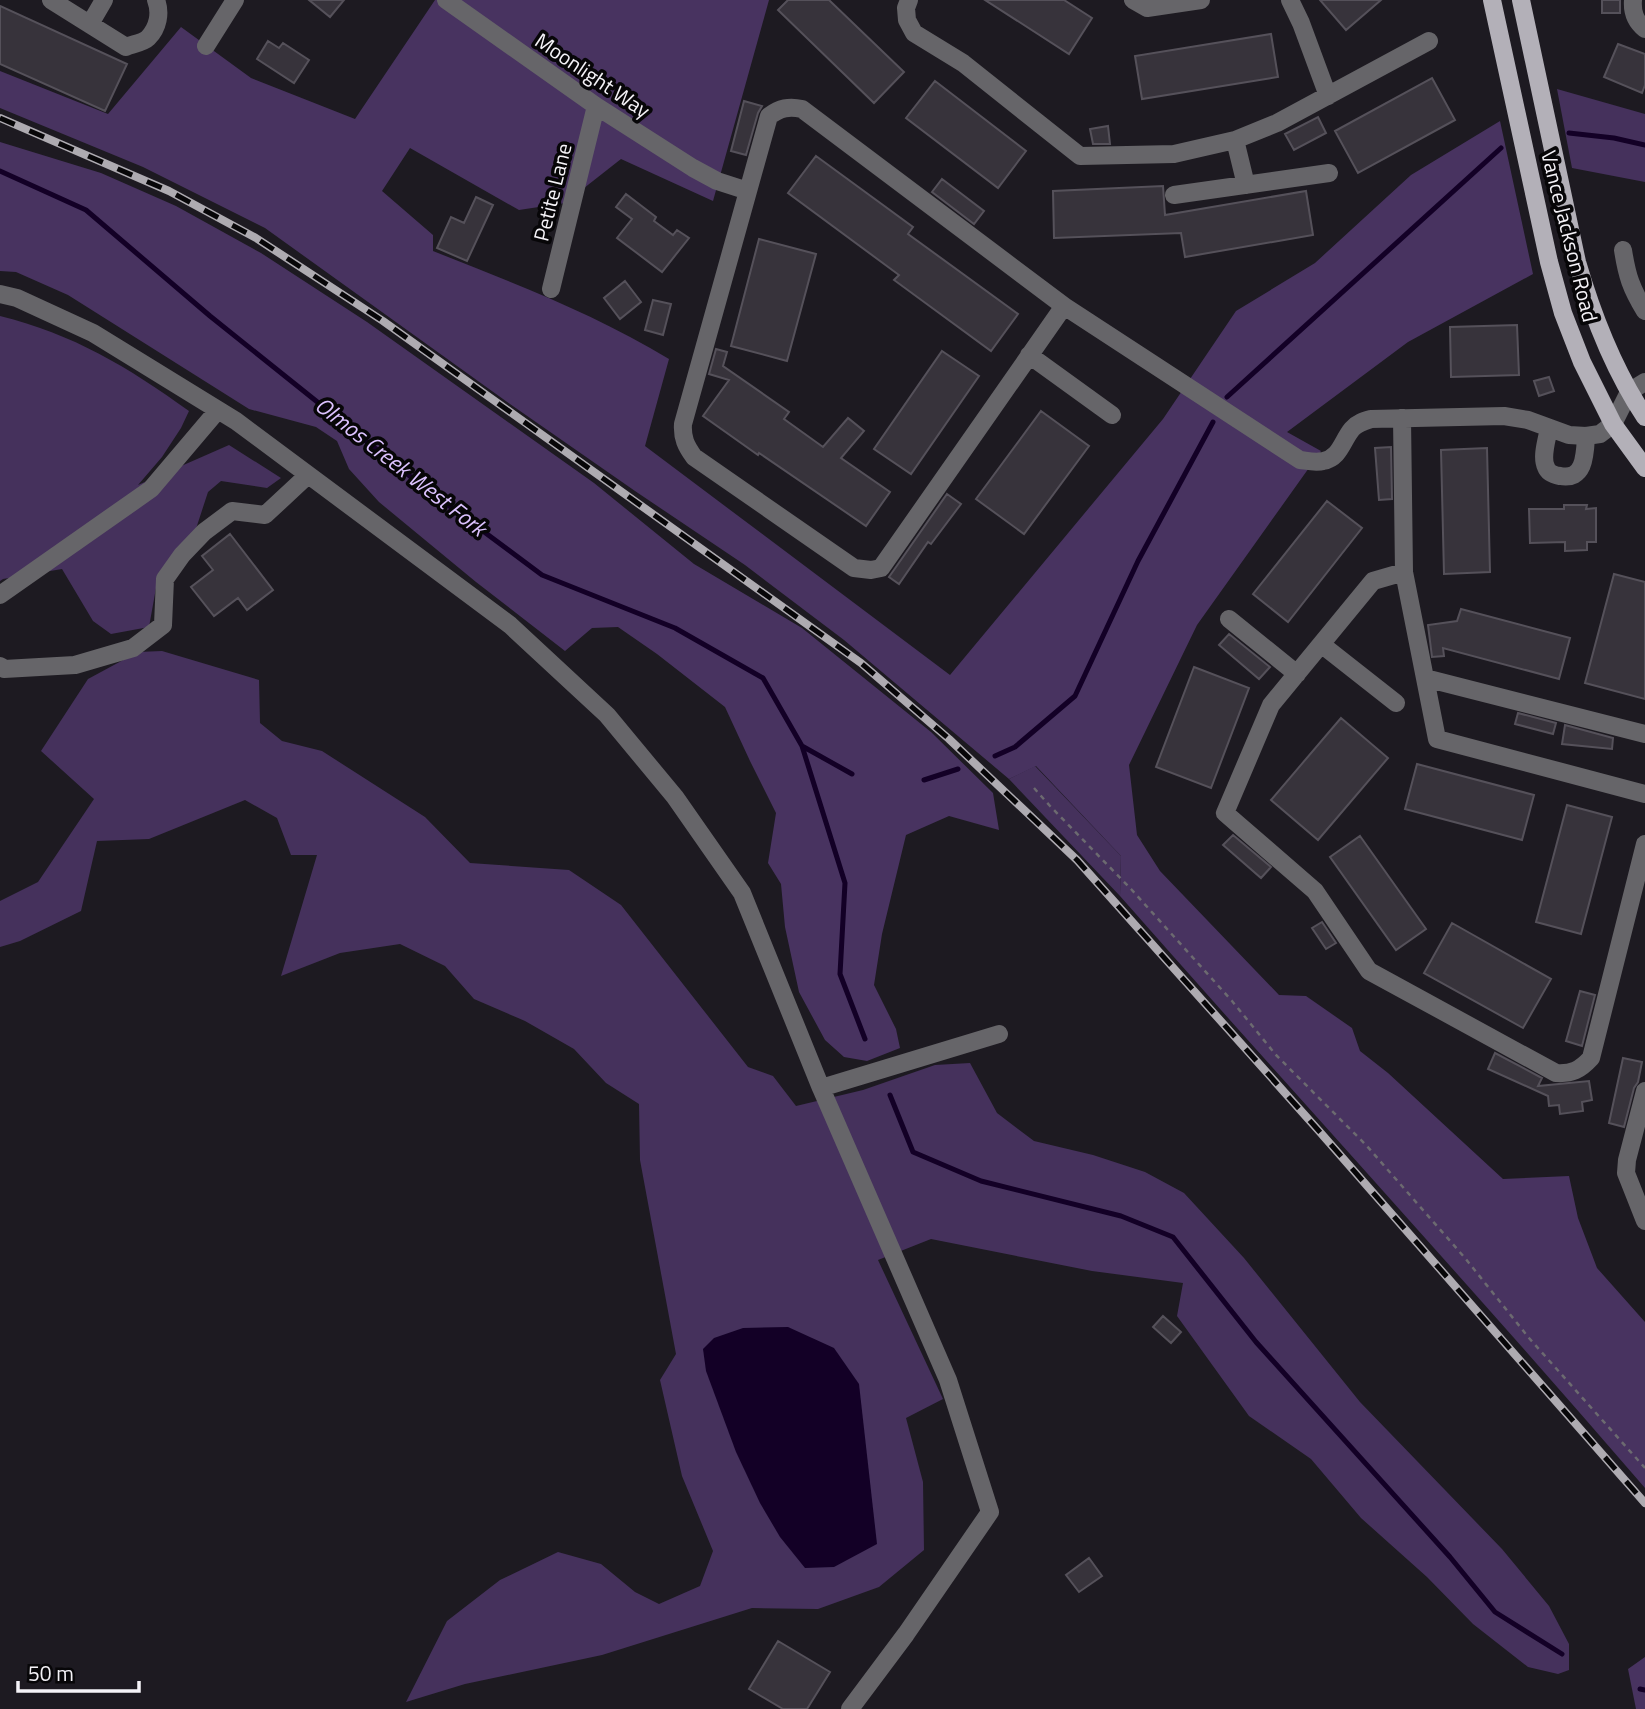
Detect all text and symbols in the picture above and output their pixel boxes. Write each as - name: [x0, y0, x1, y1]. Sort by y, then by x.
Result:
- street label: Moonlight Way: [529, 24, 657, 126]
- street label: Petite Lane: [524, 140, 580, 244]
- street label: Vance Jackson Road: [1533, 147, 1607, 325]
- water label: Olmos Creek West Fork: [308, 388, 497, 546]
- scale bar: [18, 1650, 138, 1694]
- text: 50 m: [28, 1657, 74, 1689]

